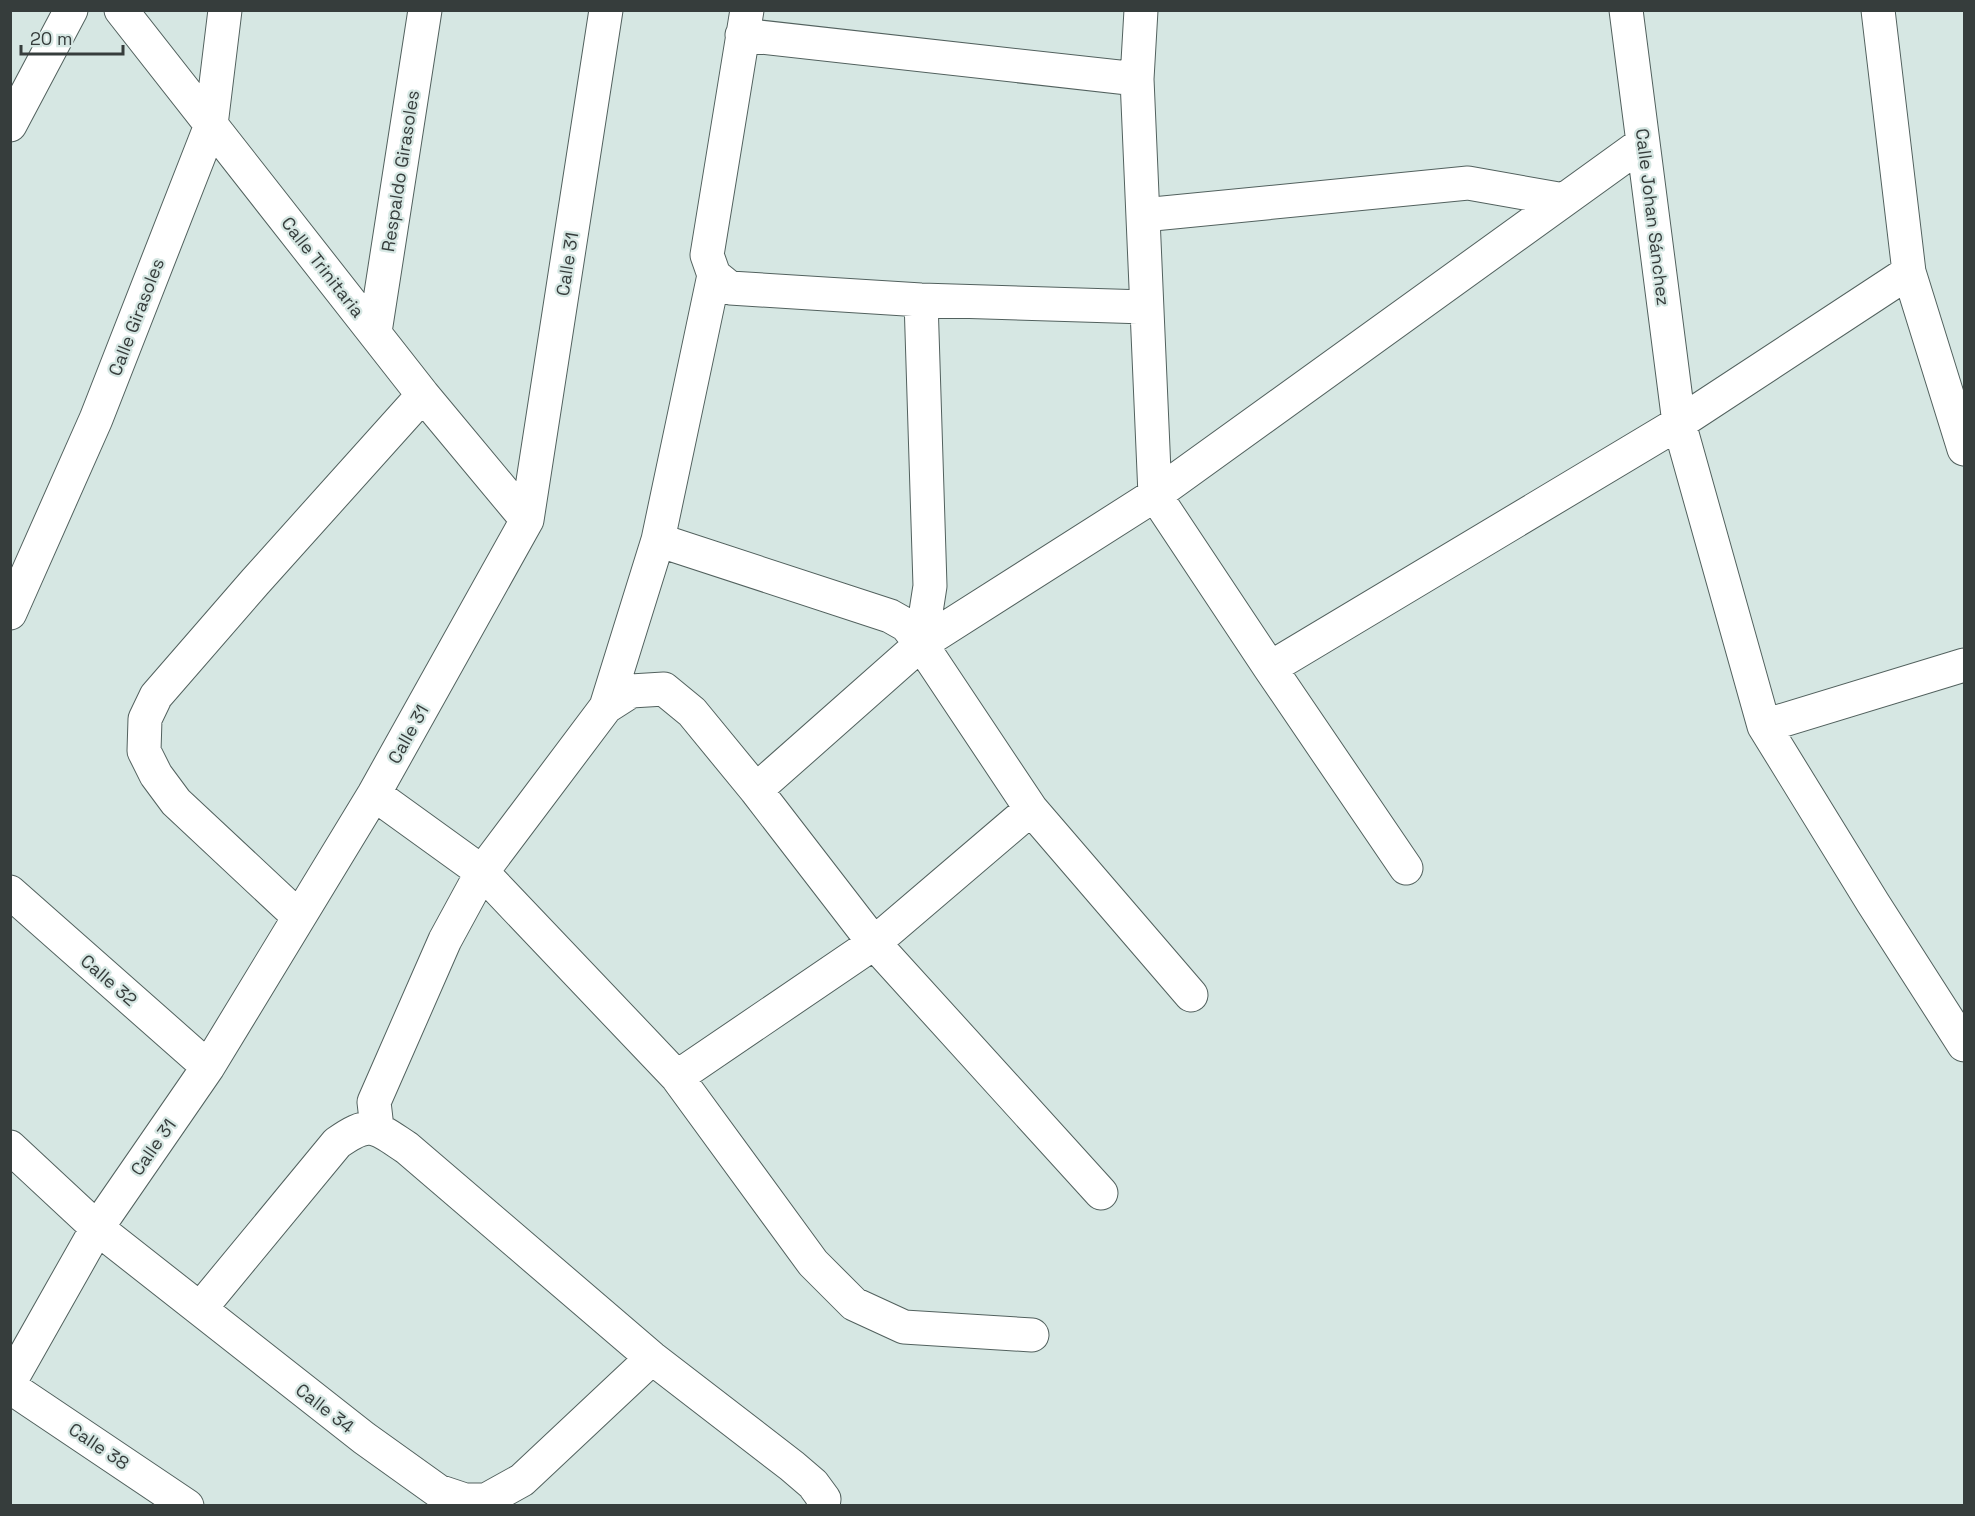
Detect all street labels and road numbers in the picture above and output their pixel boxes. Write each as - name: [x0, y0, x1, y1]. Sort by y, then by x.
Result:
- street label: Respaldo Girasoles: [376, 89, 424, 253]
- street label: Calle Johan Sánchez: [1631, 127, 1675, 307]
- street label: Calle Trinitaria: [277, 212, 369, 322]
- street label: Calle 31: [551, 231, 583, 297]
- street label: Calle Girasoles: [103, 255, 169, 379]
- street label: Calle 31: [382, 700, 434, 768]
- street label: Calle 32: [76, 949, 142, 1011]
- street label: Calle 31: [125, 1114, 181, 1180]
- street label: Calle 34: [291, 1378, 359, 1438]
- street label: Calle 38: [64, 1417, 134, 1475]

